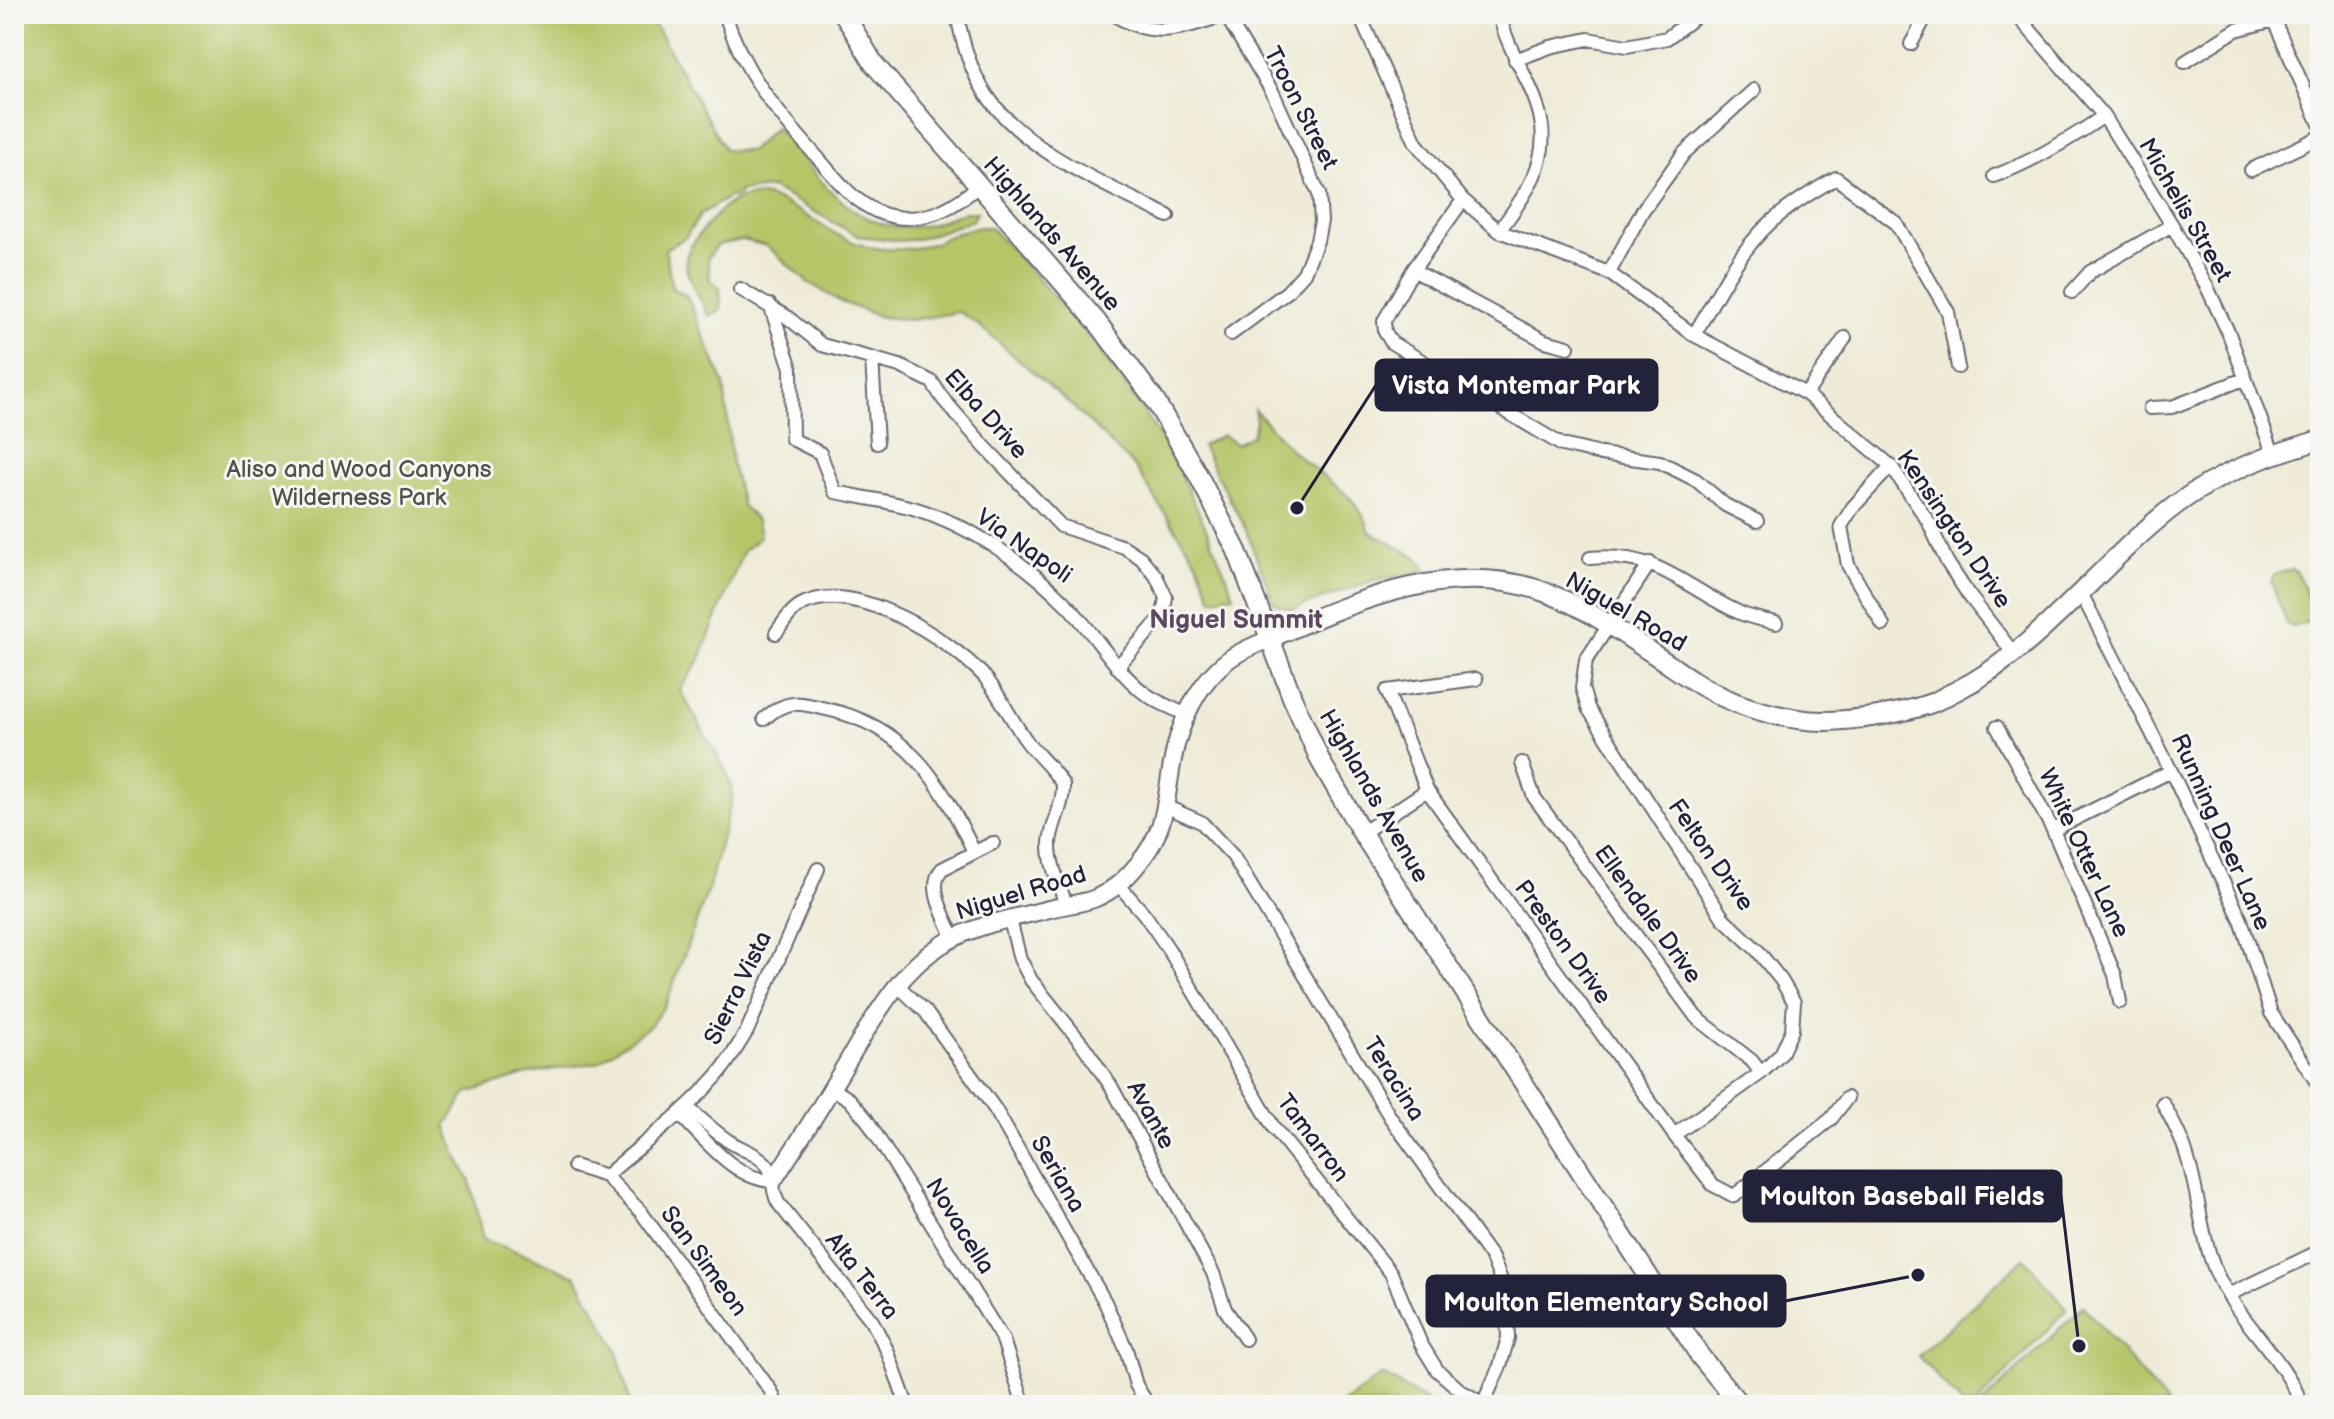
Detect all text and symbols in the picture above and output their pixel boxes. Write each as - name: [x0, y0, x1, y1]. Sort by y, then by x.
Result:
- street label: Troon Street: [1258, 42, 1345, 175]
- street label: Michelis Street: [2132, 133, 2238, 288]
- street label: Highlands Avenue: [977, 151, 1127, 317]
- callout: Vista Montemar Park: [1376, 360, 1657, 410]
- street label: Elba Drive: [938, 363, 1034, 465]
- text: Vista Montemar Park: [1392, 371, 1641, 402]
- street label: Kensington Drive: [1890, 444, 2018, 614]
- park label: Aliso and Wood Canyons Wilderness Park: [226, 455, 492, 512]
- street label: Via Napoli: [970, 502, 1078, 590]
- street label: Niguel Road: [1560, 566, 1692, 658]
- district label: Niguel Summit: [1149, 605, 1323, 636]
- street label: Highlands Avenue: [1313, 704, 1435, 888]
- street label: Running Deer Lane: [2165, 729, 2277, 935]
- street label: White Otter Lane: [2032, 764, 2136, 942]
- street label: Felton Drive: [1662, 793, 1760, 917]
- street label: Ellendale Drive: [1588, 839, 1708, 989]
- street label: Niguel Road: [952, 859, 1090, 927]
- street label: Preston Drive: [1508, 874, 1618, 1010]
- street label: Sierra Vista: [698, 926, 778, 1050]
- street label: Teracina: [1357, 1032, 1431, 1126]
- street label: Avante: [1121, 1076, 1181, 1154]
- street label: Tamarron: [1270, 1088, 1356, 1188]
- street label: Seriana: [1025, 1130, 1091, 1218]
- callout: Moulton Baseball Fields: [1744, 1171, 2061, 1221]
- street label: Novacella: [919, 1173, 1001, 1279]
- text: Moulton Baseball Fields: [1760, 1182, 2045, 1213]
- street label: San Simeon: [654, 1200, 754, 1322]
- street label: Alta Terra: [819, 1227, 905, 1325]
- callout: Moulton Elementary School: [1427, 1276, 1785, 1326]
- text: Moulton Elementary School: [1443, 1288, 1769, 1319]

